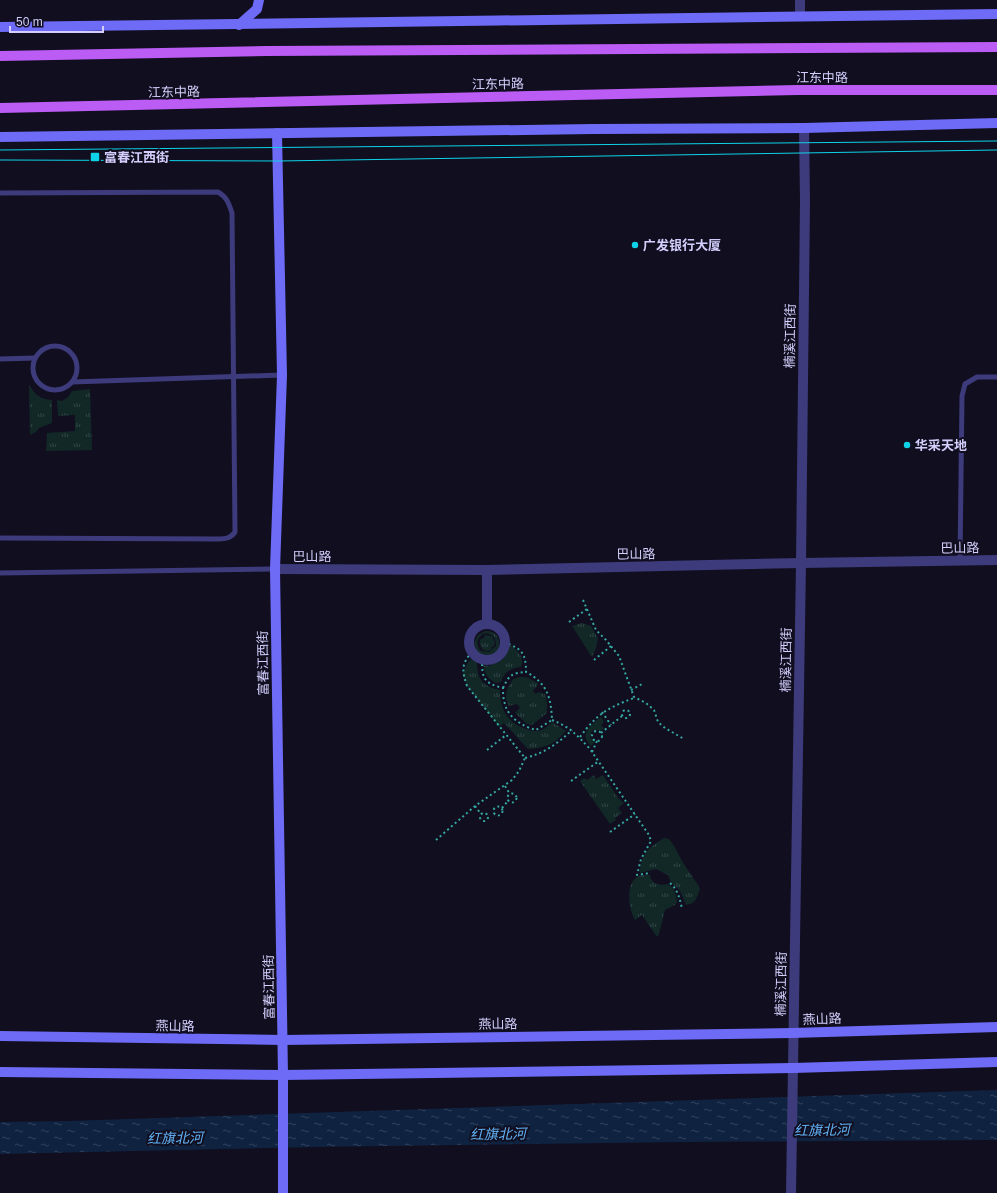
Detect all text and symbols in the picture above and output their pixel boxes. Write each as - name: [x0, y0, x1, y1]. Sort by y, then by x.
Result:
- scale bar: [10, 8, 103, 34]
- text: 50 m: [16, 15, 43, 29]
- street label: 江东中路: [796, 70, 848, 85]
- street label: 江东中路: [472, 76, 524, 92]
- street label: 江东中路: [148, 84, 200, 100]
- place label: 富春江西街: [104, 150, 169, 165]
- marker: 富春江西街: [89, 151, 101, 163]
- place label: 广发银行大厦: [643, 238, 721, 253]
- marker: 广发银行大厦: [630, 240, 640, 250]
- street label: 楠溪江西街: [782, 303, 798, 369]
- place label: 华采天地: [915, 438, 967, 453]
- marker: 华采天地: [902, 440, 912, 450]
- street label: 巴山路: [940, 540, 980, 556]
- street label: 巴山路: [616, 546, 656, 562]
- street label: 巴山路: [292, 549, 332, 564]
- street label: 楠溪江西街: [778, 627, 794, 693]
- street label: 富春江西街: [255, 630, 271, 696]
- street label: 楠溪江西街: [773, 951, 789, 1017]
- street label: 富春江西街: [261, 954, 277, 1020]
- street label: 燕山路: [802, 1011, 842, 1027]
- street label: 燕山路: [478, 1016, 518, 1032]
- street label: 燕山路: [155, 1018, 195, 1034]
- water label: 红旗北河: [794, 1121, 853, 1138]
- water label: 红旗北河: [470, 1125, 529, 1142]
- water label: 红旗北河: [147, 1129, 206, 1146]

